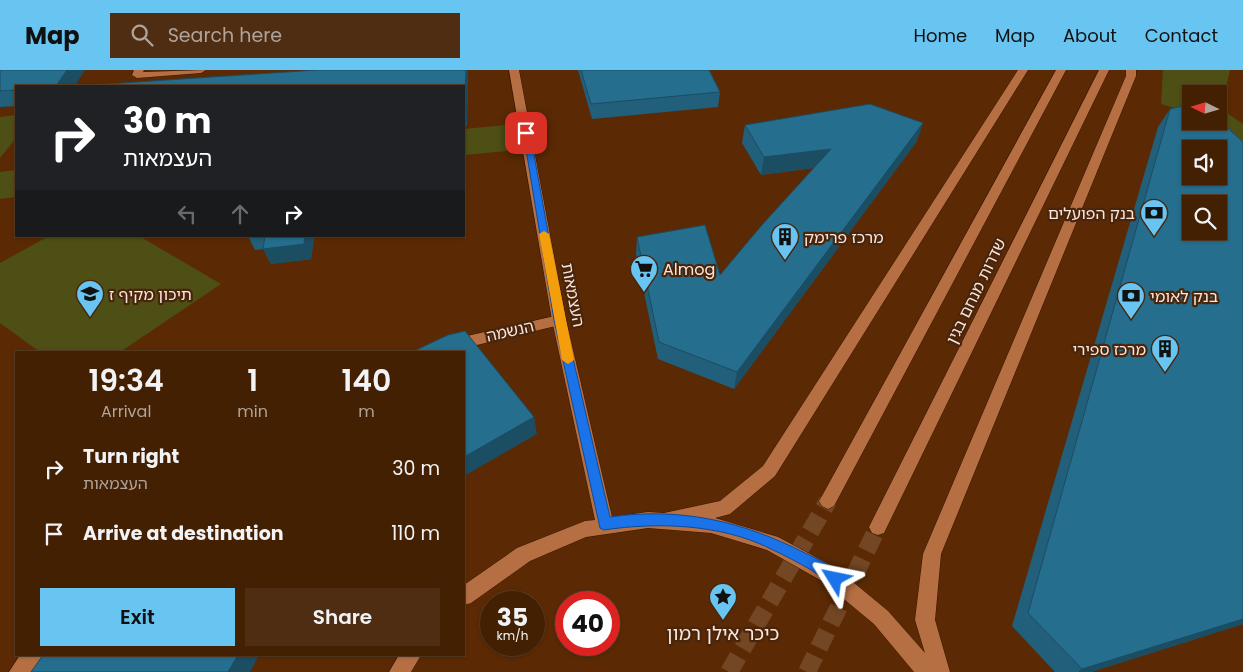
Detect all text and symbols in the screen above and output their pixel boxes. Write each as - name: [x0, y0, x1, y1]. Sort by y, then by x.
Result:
- search box: [110, 13, 460, 58]
- text: Map: [25, 19, 80, 52]
- icon: search: [128, 21, 156, 49]
- text: Search here: [168, 22, 282, 49]
- text: Home: [913, 23, 967, 48]
- text: Map: [995, 23, 1035, 48]
- text: About: [1063, 23, 1117, 48]
- text: Contact: [1145, 23, 1218, 48]
- north arrow: [1182, 85, 1228, 130]
- map controls: [1182, 85, 1227, 240]
- text: 30 m: [123, 96, 211, 145]
- icon: right: [40, 105, 105, 170]
- pin: [505, 112, 547, 154]
- icon: arrive: [512, 119, 540, 147]
- button: sound: [1182, 140, 1227, 185]
- text: העצמאות: [123, 143, 212, 174]
- button: search: [1182, 195, 1227, 240]
- bank icon: בנק הפועלים: [1139, 198, 1169, 237]
- icon: left: [173, 200, 201, 228]
- icon: ahead: [226, 200, 254, 228]
- icon: right: [279, 200, 307, 228]
- place label: בנק הפועלים: [1048, 202, 1135, 225]
- building icon: מרכז פרימק: [770, 222, 800, 261]
- place label: מרכז פרימק: [804, 226, 884, 249]
- street label: שדרות מנחם בגין: [940, 234, 1012, 348]
- supermarket icon: Almog: [629, 254, 659, 293]
- place label: Almog: [663, 258, 715, 281]
- street label: העצמאות: [556, 261, 590, 329]
- school or university icon: תיכון מקיף ז: [75, 279, 105, 318]
- bank icon: בנק לאומי: [1116, 281, 1146, 320]
- place label: תיכון מקיף ז: [109, 283, 192, 306]
- place label: בנק לאומי: [1150, 285, 1218, 308]
- street label: הנשמה: [484, 314, 536, 348]
- building icon: מרכז ספירי: [1150, 334, 1180, 373]
- place label: מרכז ספירי: [1072, 338, 1146, 361]
- text: 19:34: [88, 359, 164, 402]
- text: 1: [247, 359, 258, 402]
- text: 140: [341, 359, 391, 402]
- text: Arrival: [101, 400, 151, 423]
- text: min: [237, 400, 268, 423]
- text: m: [358, 400, 375, 423]
- text: Turn right: [83, 443, 179, 470]
- icon: right: [40, 455, 68, 483]
- text: 30 m: [392, 455, 440, 482]
- text: העצמאות: [83, 472, 148, 495]
- icon: arrive: [40, 520, 68, 548]
- text: Arrive at destination: [83, 520, 284, 547]
- text: 110 m: [391, 520, 440, 547]
- position arrow: [808, 552, 860, 604]
- place icon: כיכר אילן רמון: [708, 582, 738, 621]
- button: Exit: [40, 588, 235, 646]
- button: Share: [245, 588, 440, 646]
- speed limit sign: 40: [555, 591, 620, 656]
- text: 35: [497, 600, 528, 635]
- place label: כיכר אילן רמון: [667, 620, 779, 647]
- text: km/h: [497, 627, 528, 644]

